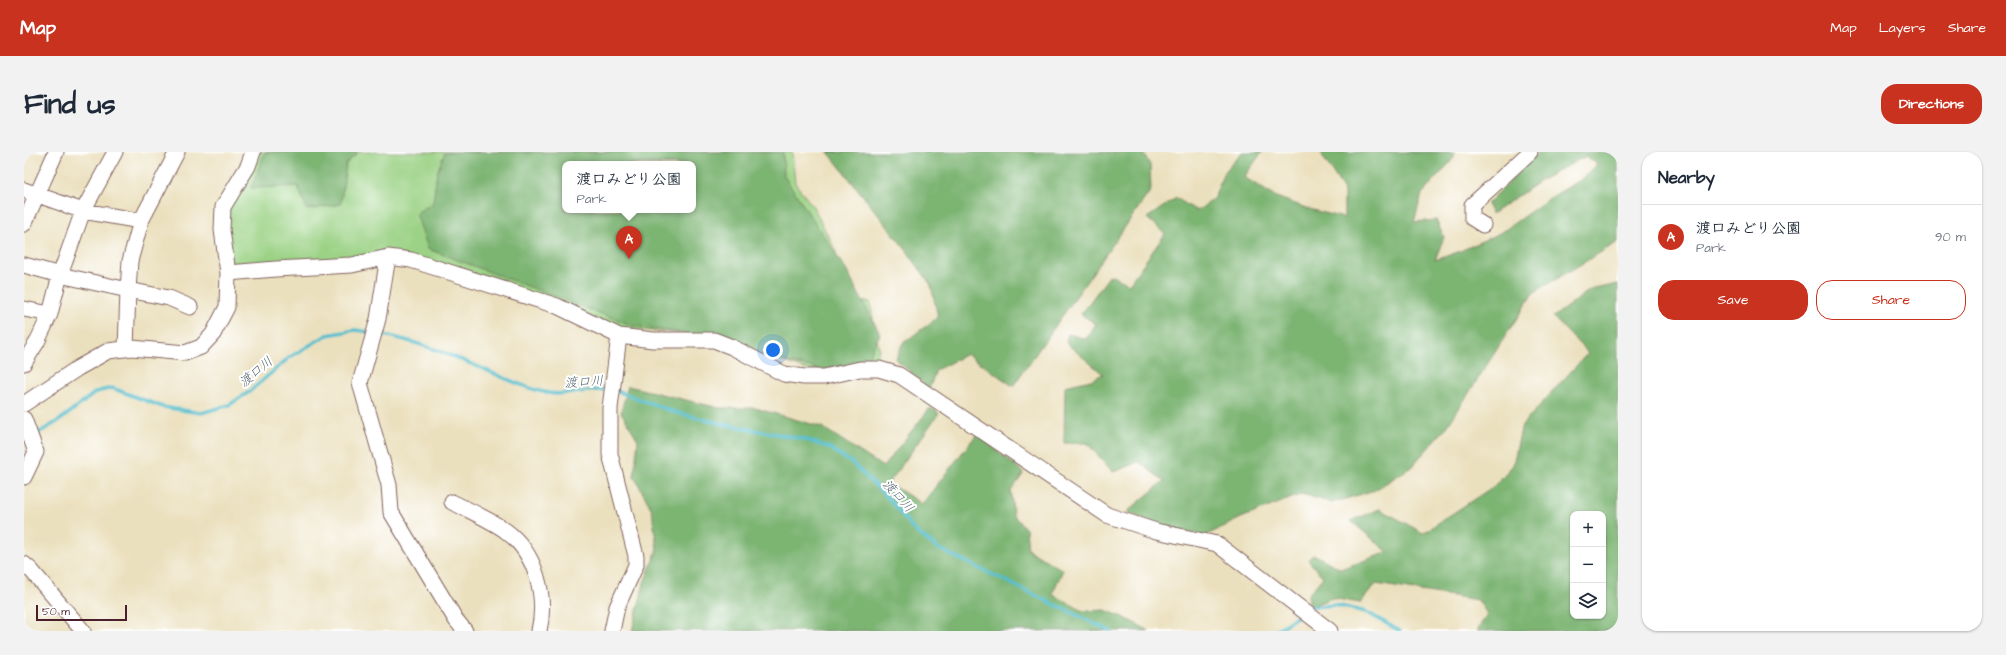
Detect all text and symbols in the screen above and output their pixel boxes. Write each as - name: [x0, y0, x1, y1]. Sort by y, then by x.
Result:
- text: Map: [20, 15, 56, 42]
- text: Map: [1830, 18, 1857, 38]
- text: Layers: [1879, 18, 1926, 38]
- text: Share: [1948, 18, 1986, 38]
- button: Directions: [1881, 84, 1982, 124]
- text: Find us: [24, 85, 115, 124]
- popup: [562, 161, 696, 213]
- text: Nearby: [1658, 166, 1715, 190]
- text: 渡口みどり公園: [576, 169, 682, 190]
- text: Park: [576, 190, 607, 208]
- text: 渡口みどり公園: [1696, 218, 1801, 239]
- pin: A: [616, 226, 642, 259]
- text: A: [1667, 228, 1675, 246]
- text: 90 m: [1935, 228, 1966, 246]
- text: Park: [1696, 239, 1726, 257]
- button: Save: [1658, 280, 1808, 320]
- button: Share: [1816, 280, 1966, 320]
- your location: [763, 340, 783, 360]
- water label: 渡口川: [235, 353, 277, 391]
- water label: 渡口川: [564, 372, 604, 392]
- water label: 渡口川: [878, 475, 918, 517]
- map controls: [1570, 511, 1606, 619]
- button: +: [1570, 511, 1606, 547]
- button: −: [1570, 547, 1606, 583]
- button: layers: [1570, 583, 1606, 619]
- scale bar: [36, 603, 127, 622]
- text: 50 m: [42, 604, 70, 619]

